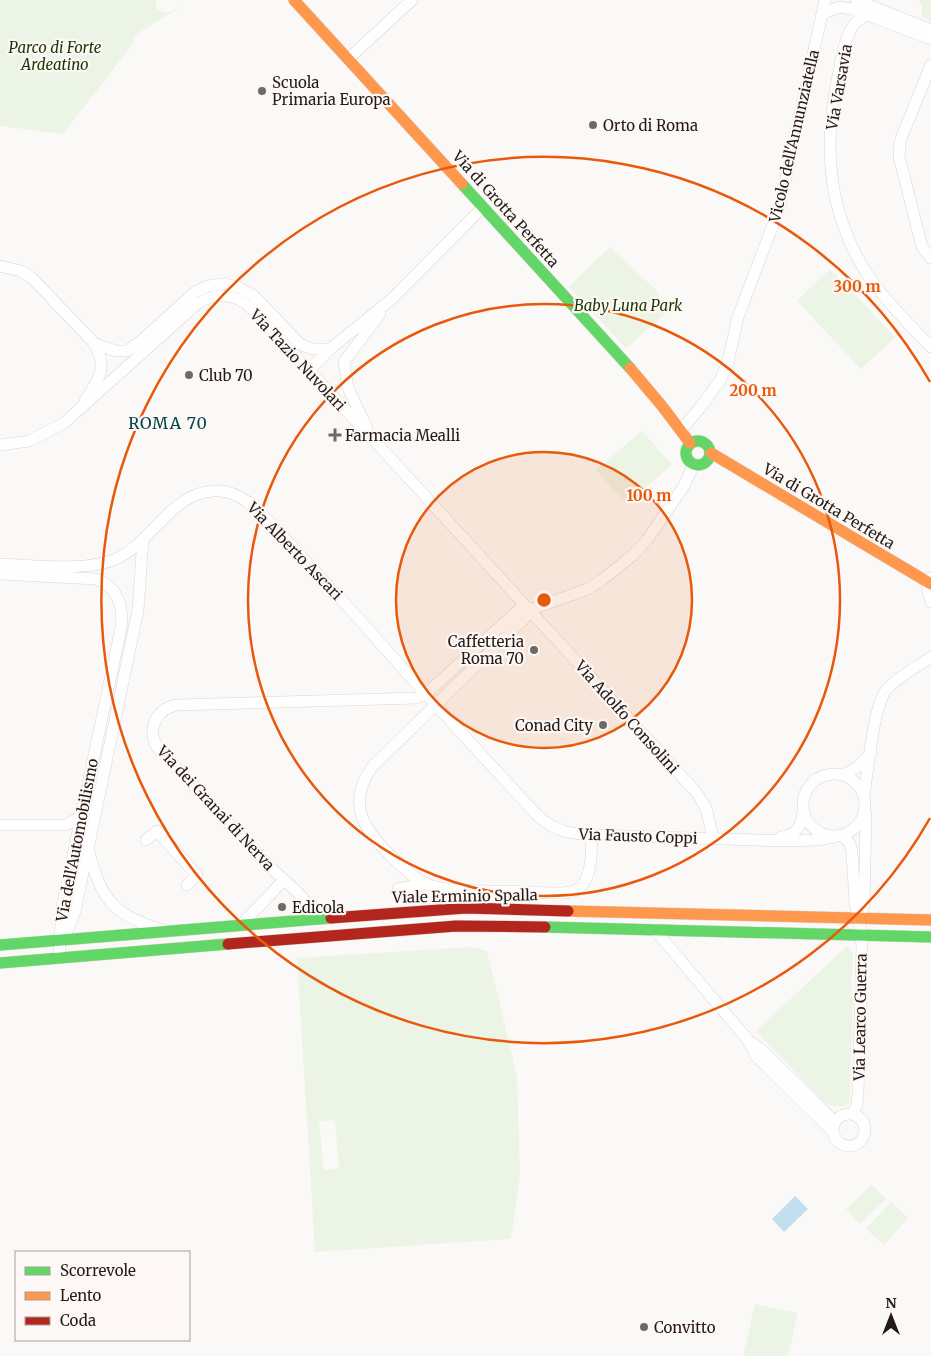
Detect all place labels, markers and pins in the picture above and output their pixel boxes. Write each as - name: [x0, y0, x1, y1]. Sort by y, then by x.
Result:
- place label: Scuola Primaria Europa: [272, 73, 391, 109]
- marker: Scuola Primaria Europa: [256, 85, 268, 97]
- place label: Orto di Roma: [603, 116, 698, 135]
- marker: Orto di Roma: [587, 119, 599, 131]
- place label: Club 70: [199, 366, 253, 385]
- marker: Club 70: [183, 369, 195, 381]
- place label: Farmacia Mealli: [345, 426, 460, 445]
- marker: Farmacia Mealli: [329, 429, 341, 441]
- centre of rings: [535, 591, 553, 609]
- place label: Caffetteria Roma 70: [448, 632, 524, 668]
- marker: Caffetteria Roma 70: [528, 644, 540, 656]
- place label: Conad City: [515, 716, 593, 735]
- marker: Conad City: [597, 719, 609, 731]
- place label: Edicola: [292, 898, 344, 917]
- marker: Edicola: [276, 901, 288, 913]
- place label: Convitto: [654, 1318, 716, 1337]
- marker: Convitto: [638, 1321, 650, 1333]

